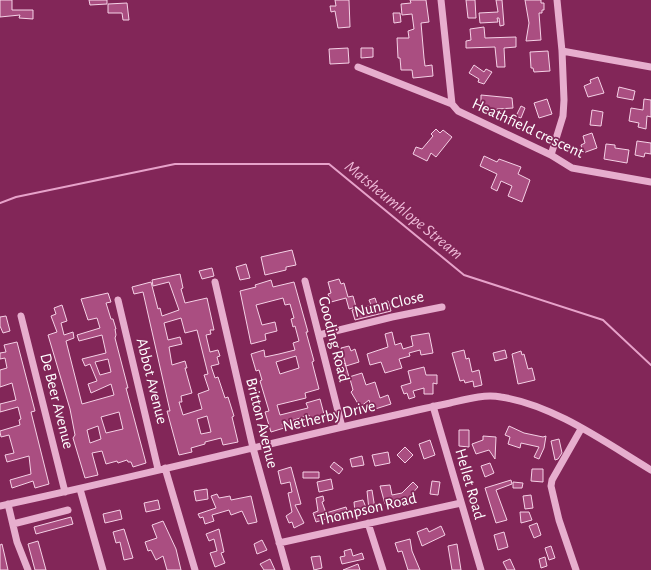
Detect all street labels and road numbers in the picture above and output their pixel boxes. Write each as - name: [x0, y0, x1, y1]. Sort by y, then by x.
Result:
- street label: Heathfield crescent: [470, 95, 586, 161]
- street label: Nunn Close: [353, 288, 425, 320]
- street label: Gooding Road: [316, 295, 352, 383]
- street label: Abbot Avenue: [134, 336, 170, 426]
- street label: De Beer Avenue: [37, 352, 77, 450]
- street label: Britton Avenue: [243, 376, 281, 470]
- street label: Netherby Drive: [281, 398, 377, 435]
- street label: Hellet Road: [452, 447, 488, 521]
- street label: Thompson Road: [316, 490, 418, 528]

